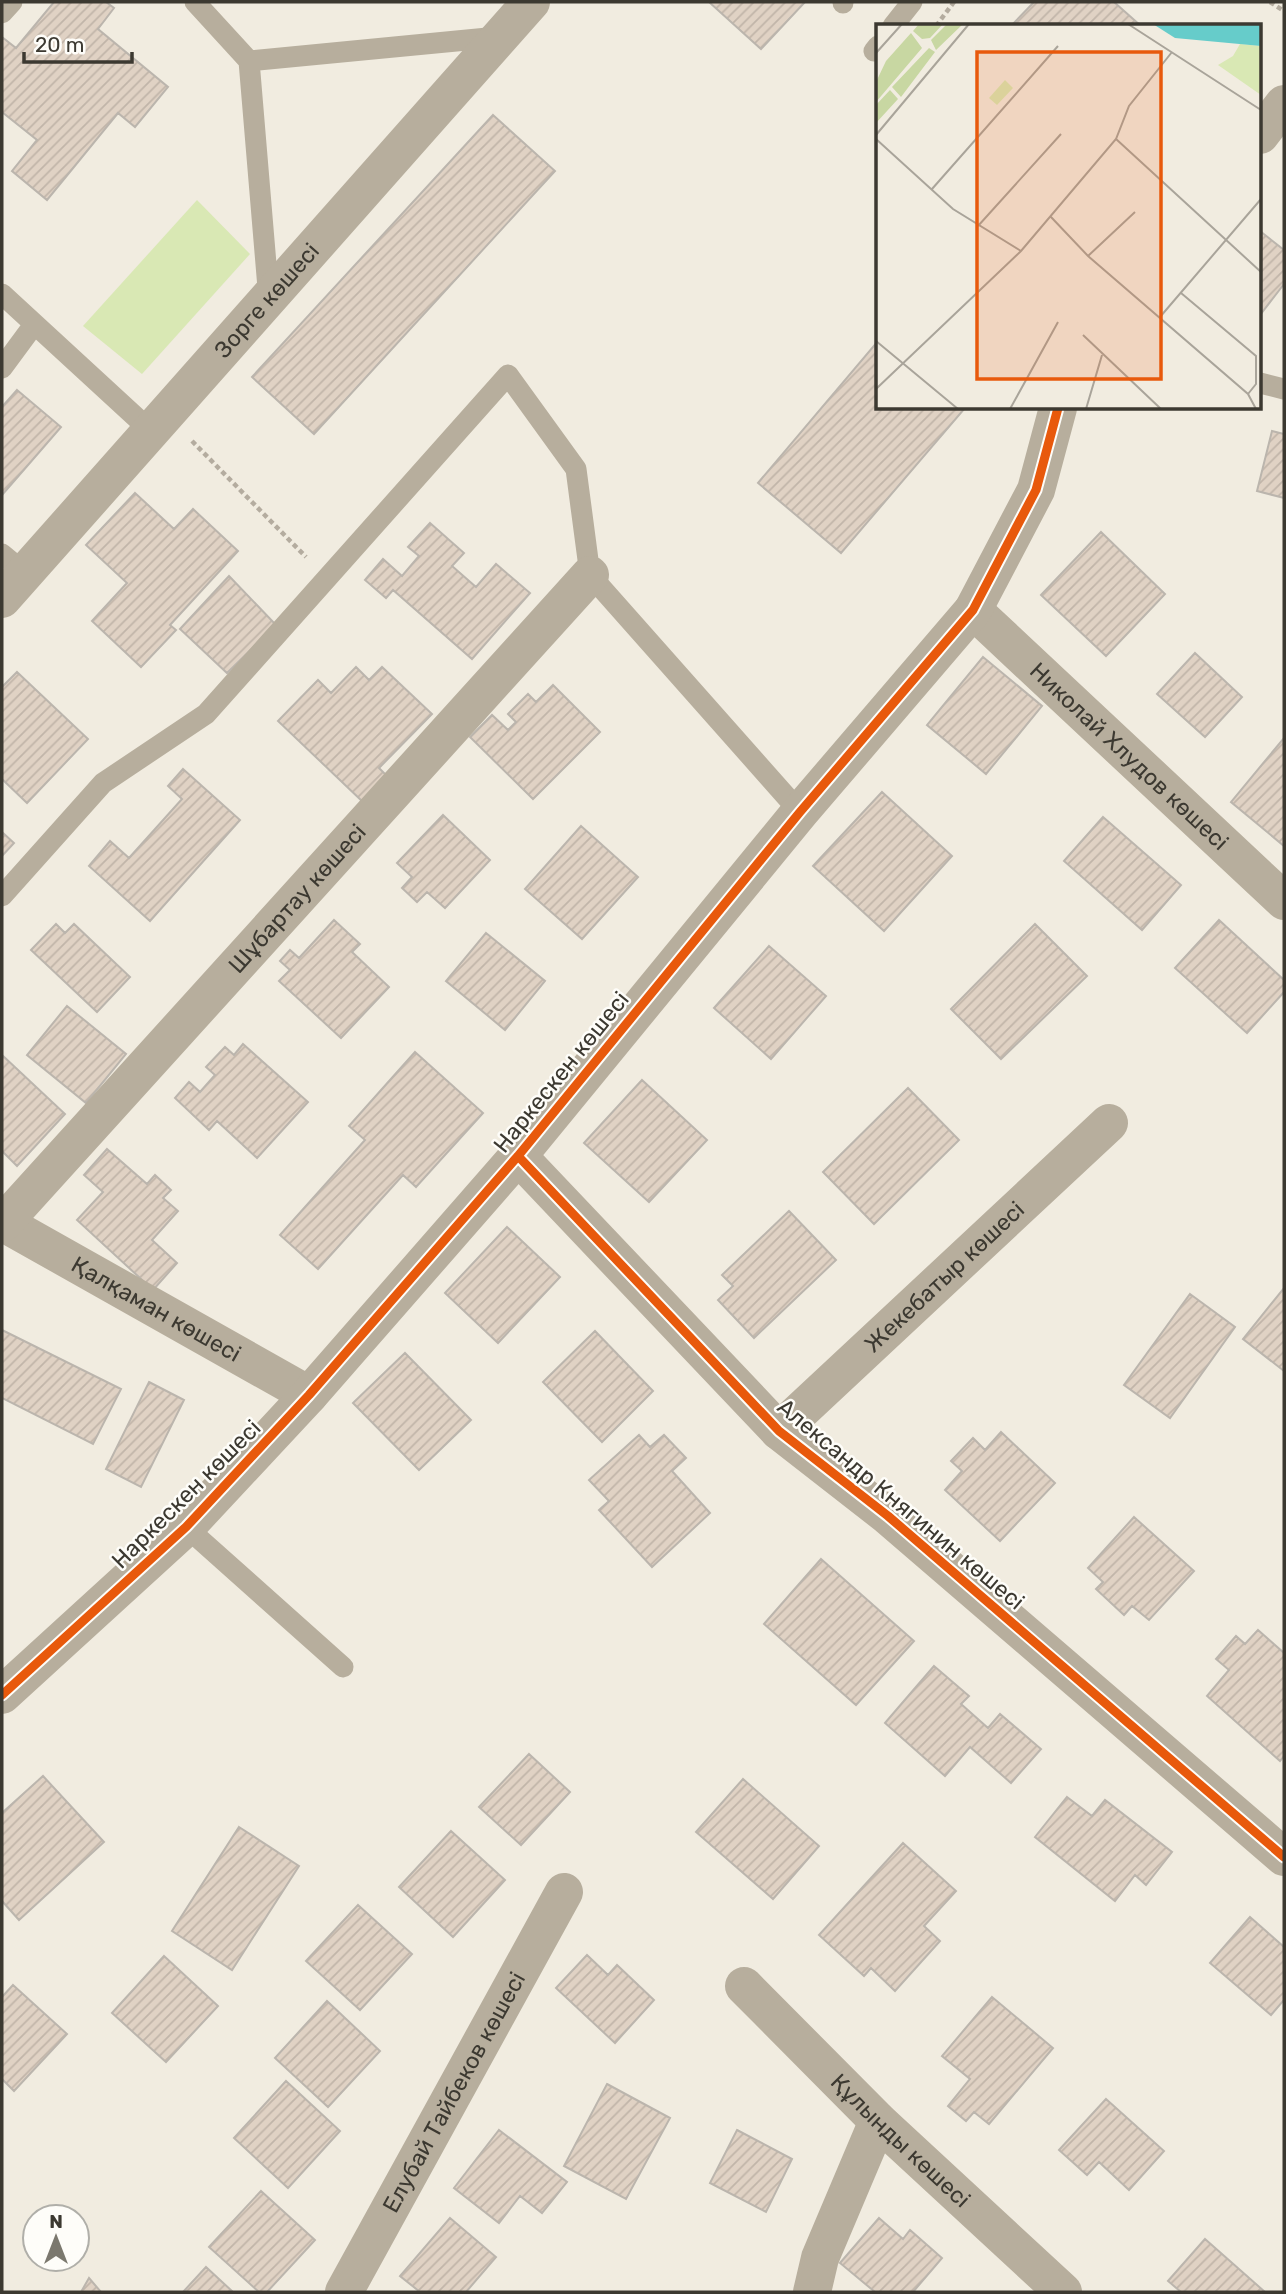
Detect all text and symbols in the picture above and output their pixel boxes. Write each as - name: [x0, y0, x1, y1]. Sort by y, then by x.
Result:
- scale bar: [24, 21, 133, 65]
- inset map: [876, 24, 1262, 410]
- text: 20 m: [35, 32, 84, 57]
- street label: Зорге көшесі: [208, 237, 325, 364]
- street label: Николай Хлудов көшесі: [1024, 657, 1234, 856]
- street label: Шұбартау көшесі: [222, 818, 372, 979]
- street label: Наркескен көшесі: [487, 986, 635, 1158]
- street label: Жекебатыр көшесі: [858, 1195, 1030, 1358]
- street label: Қалқаман көшесі: [67, 1250, 246, 1368]
- street label: Александр Княгинин көшесі: [772, 1393, 1030, 1615]
- street label: Наркескен көшесі: [106, 1414, 266, 1574]
- street label: Елубай Тайбеков көшесі: [376, 1967, 531, 2217]
- street label: Құлынды көшесі: [825, 2068, 976, 2213]
- north arrow: [21, 2203, 91, 2273]
- text: N: [49, 2210, 63, 2233]

